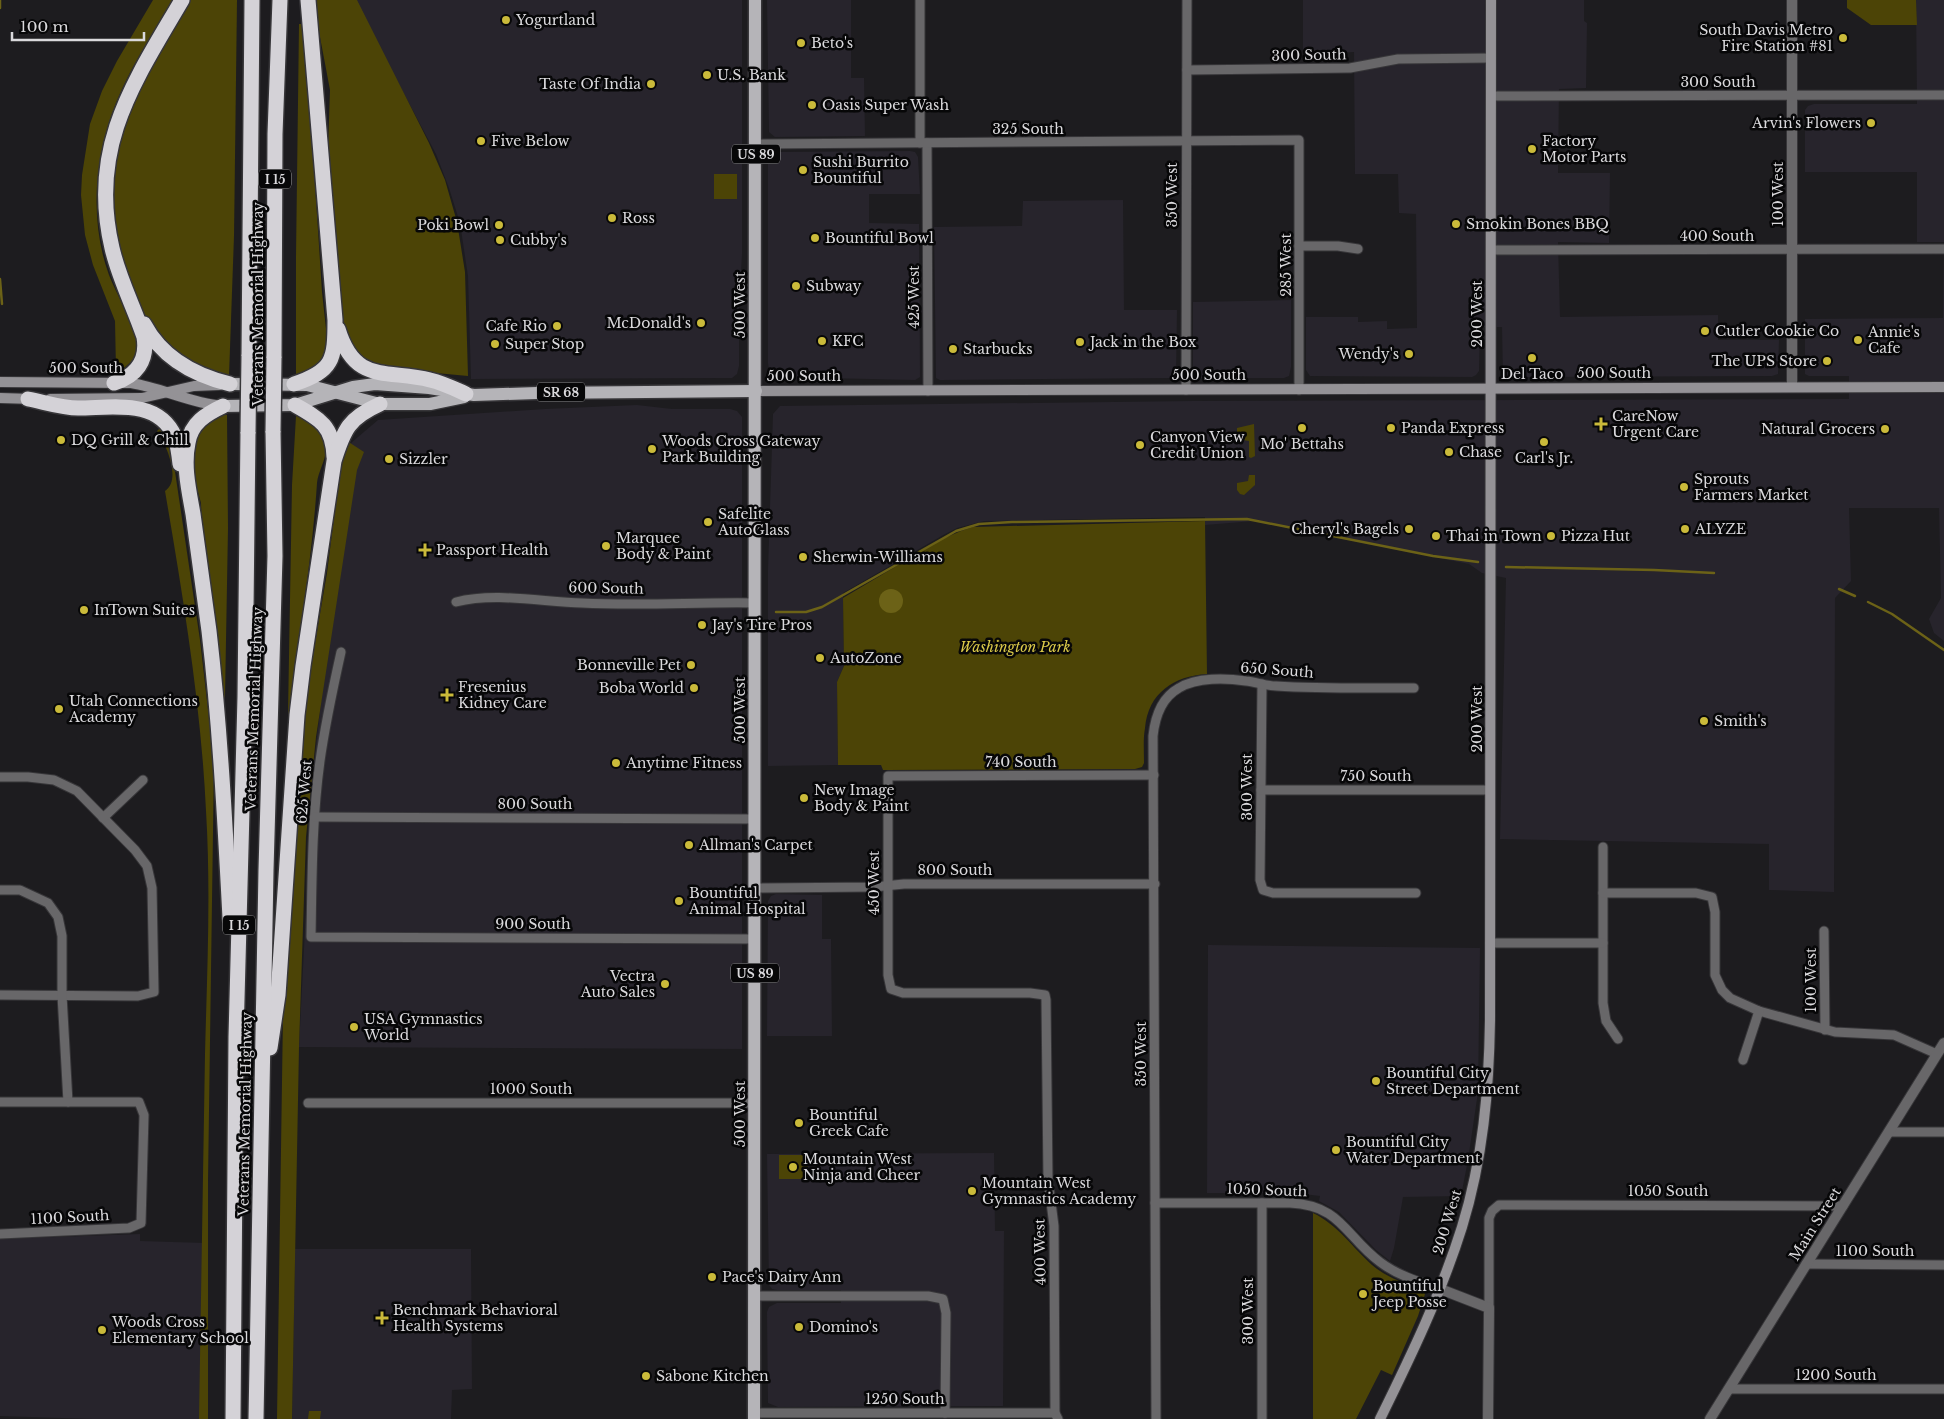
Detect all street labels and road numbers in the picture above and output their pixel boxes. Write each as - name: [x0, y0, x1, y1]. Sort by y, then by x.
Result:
- street label: 300 South: [1271, 45, 1347, 65]
- street label: 300 South: [1680, 73, 1756, 91]
- street label: 325 South: [992, 120, 1064, 138]
- road number: US 89: [732, 144, 780, 164]
- street label: 100 West: [1769, 161, 1787, 226]
- street label: 350 West: [1163, 162, 1181, 228]
- road number: I 15: [259, 170, 291, 188]
- street label: Veterans Memorial Highway: [249, 202, 267, 407]
- street label: 400 South: [1680, 227, 1755, 245]
- street label: 285 West: [1277, 233, 1295, 297]
- street label: 425 West: [905, 265, 923, 329]
- street label: 500 West: [731, 271, 749, 338]
- street label: 200 West: [1468, 280, 1486, 348]
- street label: 500 South: [49, 359, 124, 377]
- street label: 500 South: [1577, 364, 1652, 382]
- street label: 500 South: [1172, 366, 1247, 384]
- street label: 500 South: [767, 367, 842, 385]
- road number: SR 68: [537, 382, 585, 402]
- street label: 600 South: [568, 578, 644, 598]
- street label: Veterans Memorial Highway: [241, 607, 267, 812]
- street label: 650 South: [1240, 658, 1315, 682]
- street label: 500 West: [731, 676, 749, 743]
- street label: 200 West: [1468, 685, 1486, 753]
- street label: 740 South: [985, 753, 1057, 771]
- street label: 300 West: [1238, 753, 1256, 821]
- street label: 625 West: [292, 759, 316, 825]
- street label: 750 South: [1340, 767, 1412, 785]
- street label: 800 South: [498, 795, 573, 813]
- street label: 450 West: [865, 850, 883, 915]
- street label: 800 South: [918, 861, 993, 879]
- street label: 900 South: [495, 915, 571, 933]
- road number: I 15: [223, 916, 255, 934]
- street label: 100 West: [1802, 947, 1820, 1012]
- road number: US 89: [731, 964, 779, 982]
- street label: Veterans Memorial Highway: [234, 1012, 256, 1217]
- street label: 350 West: [1132, 1021, 1150, 1087]
- street label: 1000 South: [490, 1080, 573, 1098]
- street label: 500 West: [731, 1080, 749, 1147]
- street label: 1050 South: [1226, 1180, 1308, 1200]
- street label: 1050 South: [1628, 1182, 1709, 1200]
- street label: Main Street: [1785, 1183, 1845, 1264]
- street label: 200 West: [1429, 1187, 1466, 1257]
- street label: 1100 South: [30, 1206, 110, 1228]
- street label: 400 West: [1030, 1218, 1050, 1286]
- street label: 1100 South: [1836, 1242, 1915, 1260]
- street label: 300 West: [1239, 1277, 1257, 1345]
- street label: 1200 South: [1795, 1366, 1877, 1384]
- street label: 1250 South: [865, 1390, 945, 1408]

